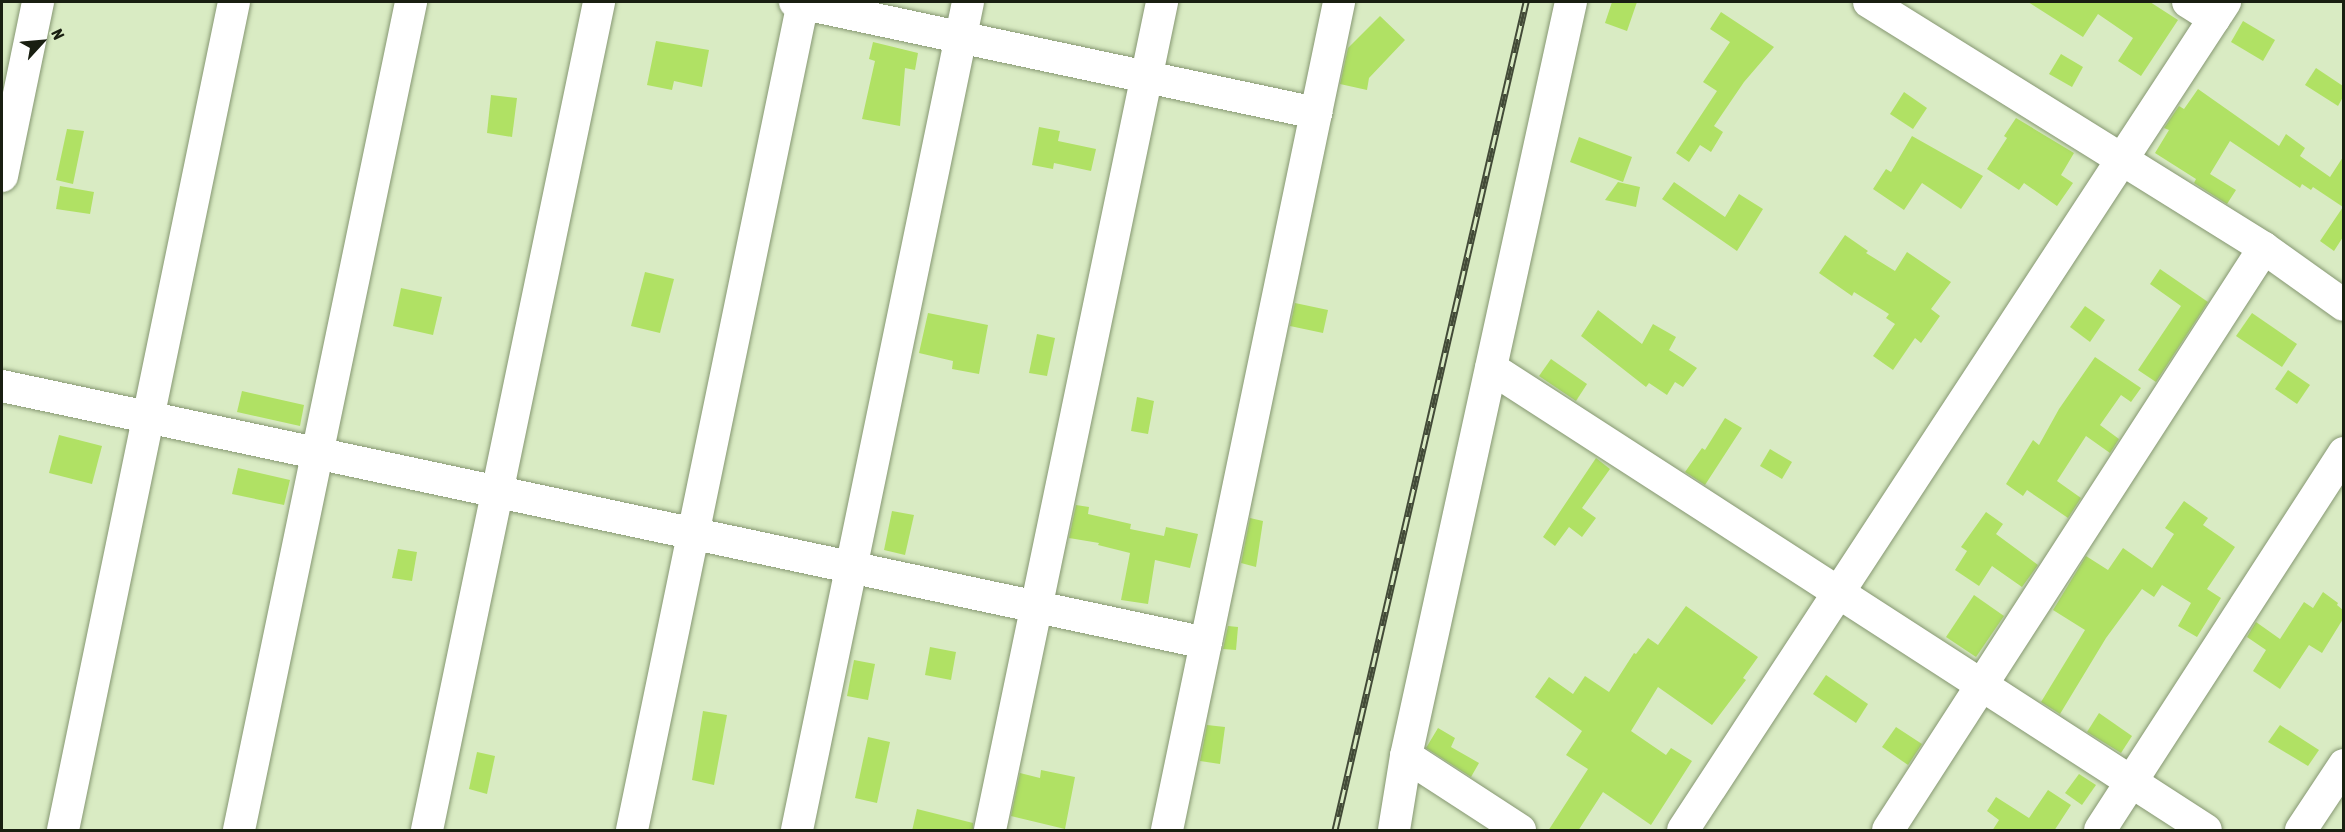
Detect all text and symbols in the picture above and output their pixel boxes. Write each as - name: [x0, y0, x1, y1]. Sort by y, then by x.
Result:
- north arrow: [12, 12, 72, 72]
- text: N: [48, 26, 68, 42]

